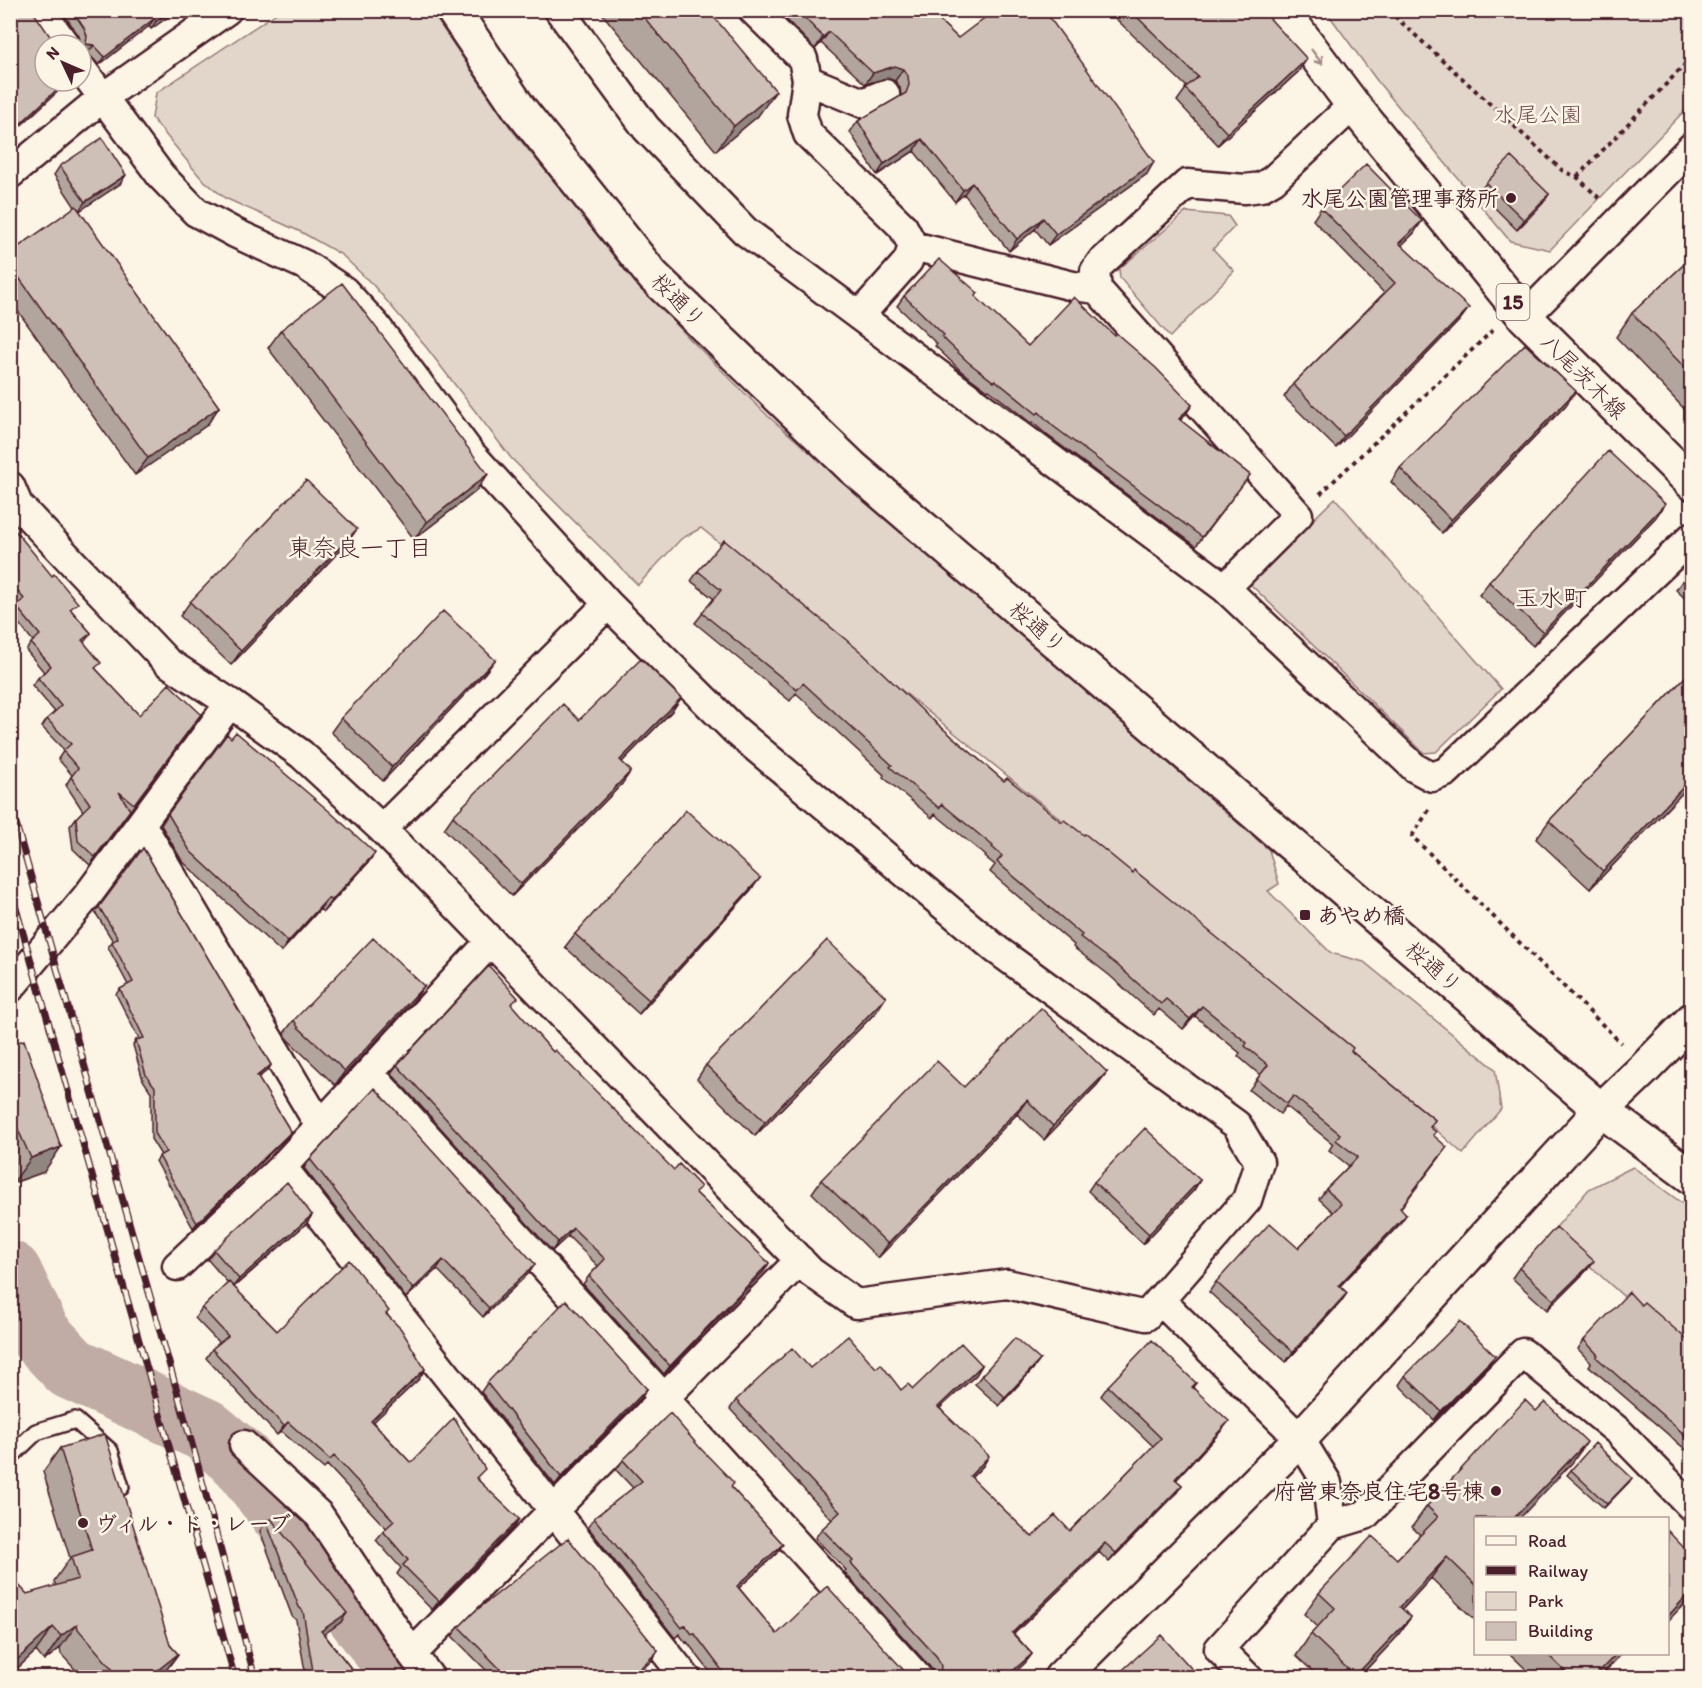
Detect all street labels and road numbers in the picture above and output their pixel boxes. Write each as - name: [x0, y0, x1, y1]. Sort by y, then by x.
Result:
- street label: 桜通り: [646, 267, 712, 333]
- road number: 15: [1496, 284, 1530, 320]
- street label: 八尾茨木線: [1535, 328, 1632, 425]
- street label: 桜通り: [1004, 596, 1071, 659]
- street label: 桜通り: [1400, 936, 1467, 999]

